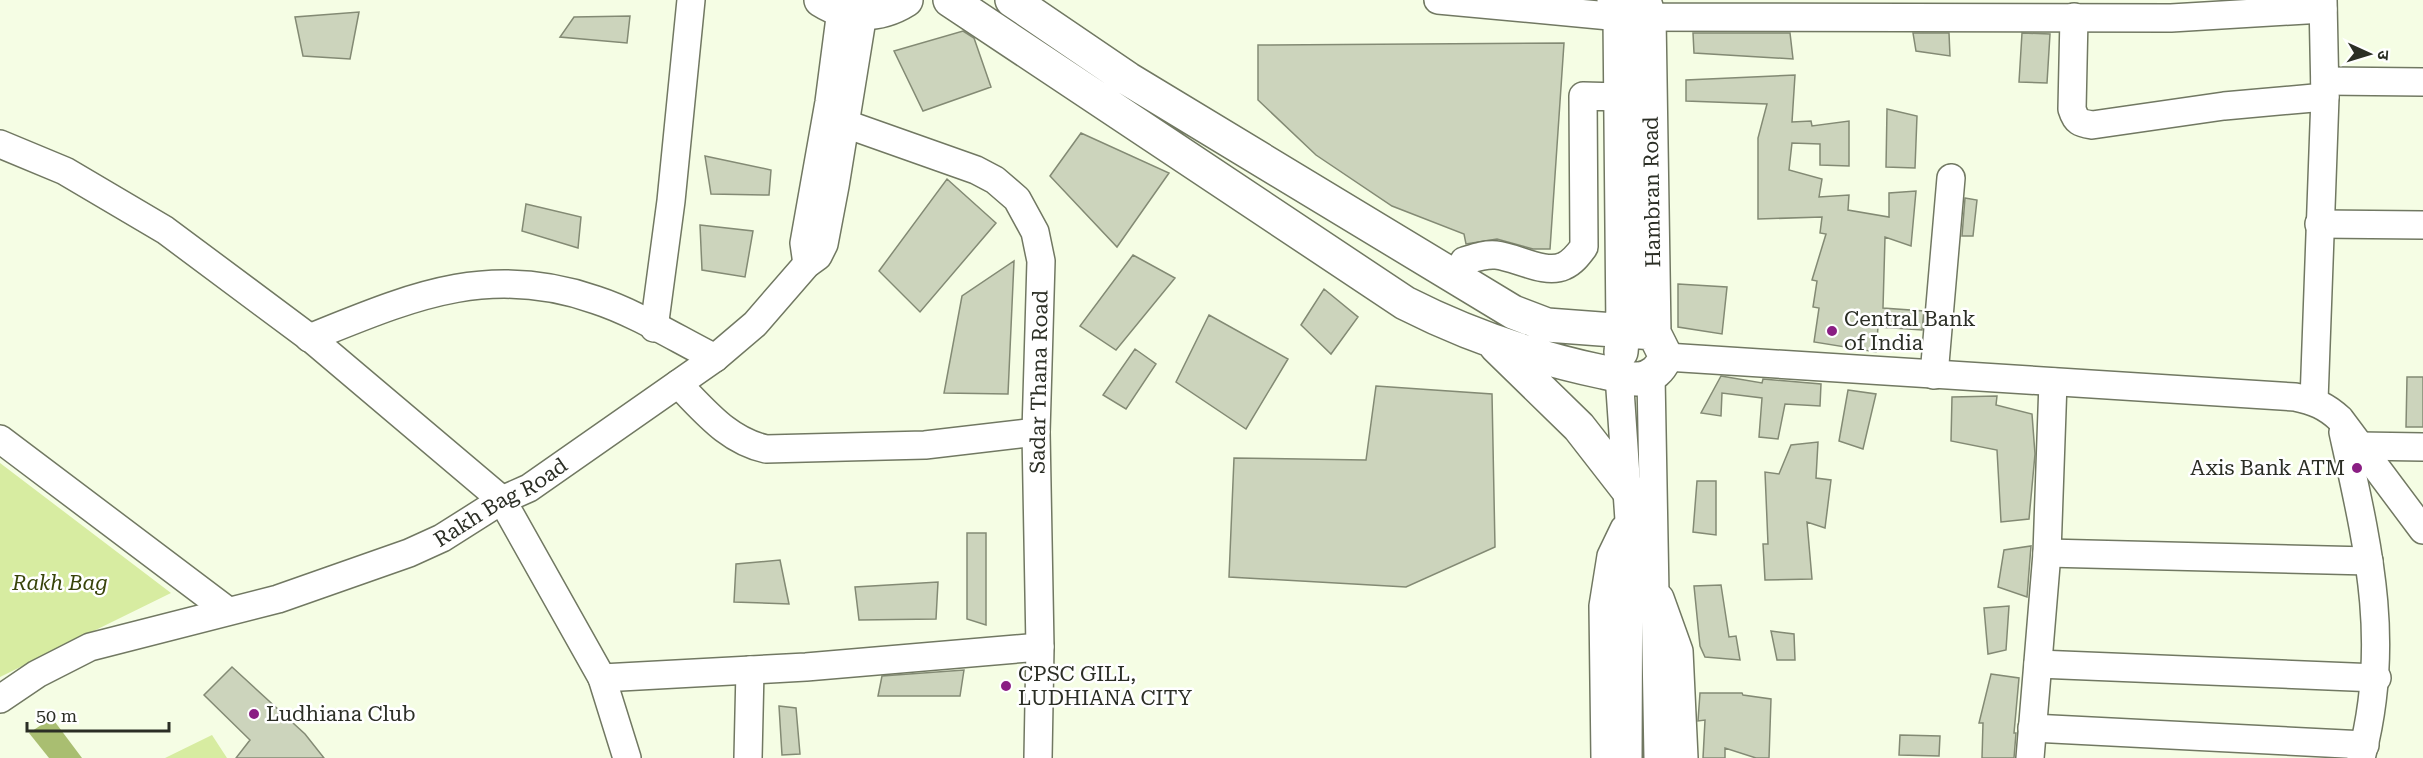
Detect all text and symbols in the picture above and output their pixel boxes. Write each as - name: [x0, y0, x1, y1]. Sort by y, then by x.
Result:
- north arrow: [2339, 24, 2399, 84]
- text: उ: [2374, 50, 2393, 61]
- street label: Hambran Road: [1639, 116, 1665, 268]
- street label: Sadar Thana Road: [1025, 289, 1053, 474]
- place label: Central Bank of India: [1844, 307, 1976, 355]
- marker: Central Bank of India: [1825, 324, 1839, 338]
- street label: Rakh Bag Road: [430, 453, 572, 552]
- place label: Axis Bank ATM: [2190, 456, 2345, 480]
- marker: Axis Bank ATM: [2350, 461, 2364, 475]
- park label: Rakh Bag: [11, 571, 108, 595]
- place label: CPSC GILL, LUDHIANA CITY: [1018, 662, 1193, 710]
- marker: CPSC GILL, LUDHIANA CITY: [999, 679, 1013, 693]
- scale bar: [27, 695, 170, 733]
- place label: Ludhiana Club: [266, 702, 416, 726]
- text: 50 m: [36, 705, 77, 726]
- marker: Ludhiana Club: [247, 707, 261, 721]

